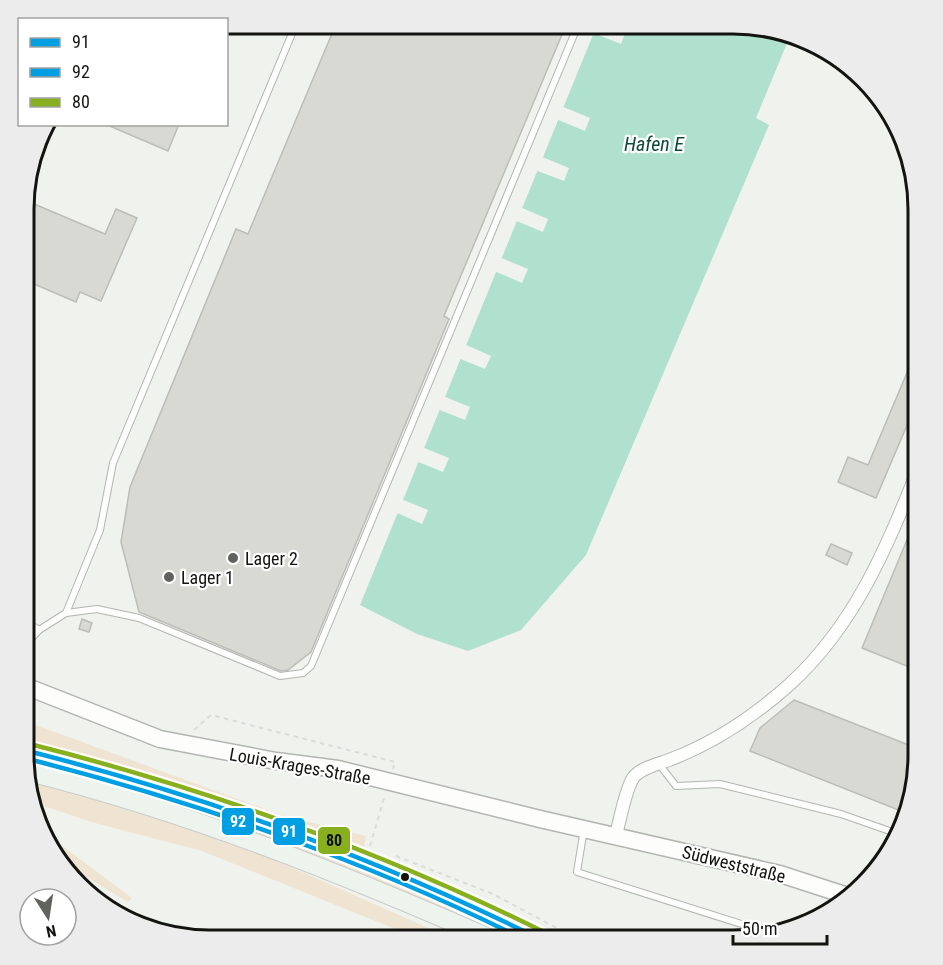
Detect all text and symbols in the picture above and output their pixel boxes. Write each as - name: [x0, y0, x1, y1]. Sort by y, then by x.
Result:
- legend: [18, 18, 228, 126]
- text: 91: [72, 31, 90, 52]
- text: 92: [72, 61, 90, 82]
- text: 80: [72, 91, 90, 112]
- water label: Hafen E: [624, 132, 685, 156]
- place label: Lager 2: [245, 548, 298, 569]
- marker: Lager 2: [226, 551, 240, 565]
- place label: Lager 1: [181, 567, 234, 588]
- marker: Lager 1: [162, 570, 176, 584]
- street label: Louis-Krages-Straße: [228, 743, 372, 789]
- line badge: 92: [221, 807, 255, 836]
- text: 92: [230, 812, 246, 831]
- line badge: 91: [272, 817, 306, 846]
- text: 91: [281, 822, 297, 841]
- line badge: 80: [317, 826, 351, 855]
- text: 80: [326, 831, 342, 850]
- street label: Südweststraße: [680, 841, 788, 887]
- unlabelled marker: [399, 871, 411, 883]
- north arrow: [18, 887, 78, 947]
- scale bar: [733, 908, 828, 946]
- text: 50 m: [742, 918, 777, 939]
- text: N: [44, 921, 58, 941]

